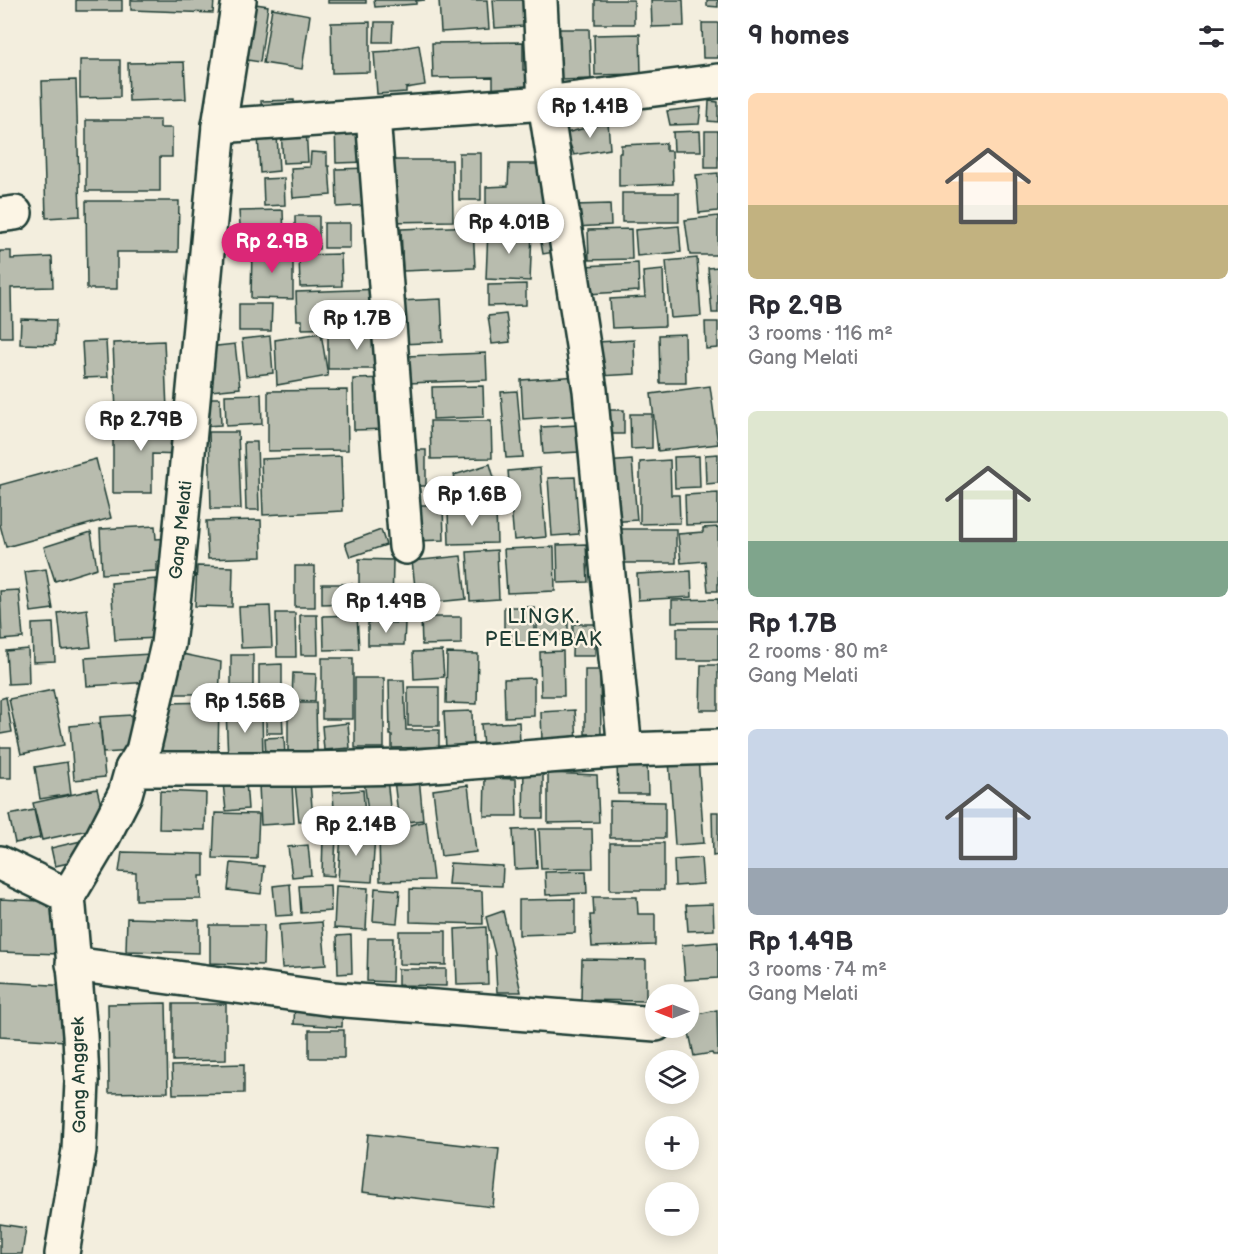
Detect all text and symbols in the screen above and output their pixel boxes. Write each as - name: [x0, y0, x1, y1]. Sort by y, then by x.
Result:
- icon: filters: [1195, 20, 1228, 53]
- text: 9 homes: [748, 21, 849, 52]
- pin: Rp 1.41B: [528, 88, 652, 139]
- text: Rp 1.41B: [551, 95, 629, 119]
- icon: home: [934, 132, 1042, 240]
- pin: Rp 4.01B: [447, 204, 571, 255]
- text: Rp 4.01B: [468, 211, 550, 235]
- pin: Rp 2.9B: [217, 223, 327, 274]
- text: Rp 2.9B: [236, 230, 308, 254]
- text: Rp 2.9B: [748, 291, 843, 322]
- pin: Rp 1.7B: [302, 300, 412, 351]
- text: Rp 1.7B: [323, 307, 391, 331]
- text: 3 rooms · 116 m²: [748, 322, 893, 346]
- text: Gang Melati: [748, 346, 858, 370]
- pin: Rp 2.79B: [79, 401, 203, 452]
- text: Rp 2.79B: [99, 408, 183, 432]
- icon: home: [934, 450, 1042, 558]
- pin: Rp 1.6B: [417, 476, 527, 527]
- street label: Gang Melati: [165, 480, 197, 580]
- text: Rp 1.6B: [437, 483, 507, 507]
- pin: Rp 1.49B: [324, 583, 448, 634]
- text: Rp 1.49B: [346, 590, 427, 614]
- district label: LINGK. PELEMBAK: [485, 605, 603, 652]
- text: Rp 1.7B: [748, 609, 837, 640]
- text: 2 rooms · 80 m²: [748, 640, 888, 664]
- text: Gang Melati: [748, 664, 858, 688]
- pin: Rp 1.56B: [183, 683, 307, 734]
- text: Rp 1.56B: [204, 690, 286, 714]
- icon: home: [934, 768, 1042, 876]
- pin: Rp 2.14B: [294, 806, 418, 857]
- text: Rp 2.14B: [315, 813, 397, 837]
- text: Rp 1.49B: [748, 927, 853, 958]
- text: 3 rooms · 74 m²: [748, 958, 887, 982]
- text: Gang Melati: [748, 982, 858, 1006]
- north arrow: [645, 984, 699, 1038]
- map controls: [645, 984, 699, 1236]
- street label: Gang Anggrek: [67, 1016, 91, 1134]
- button: layers: [645, 1050, 699, 1104]
- button: +: [645, 1116, 699, 1170]
- button: −: [645, 1182, 699, 1236]

